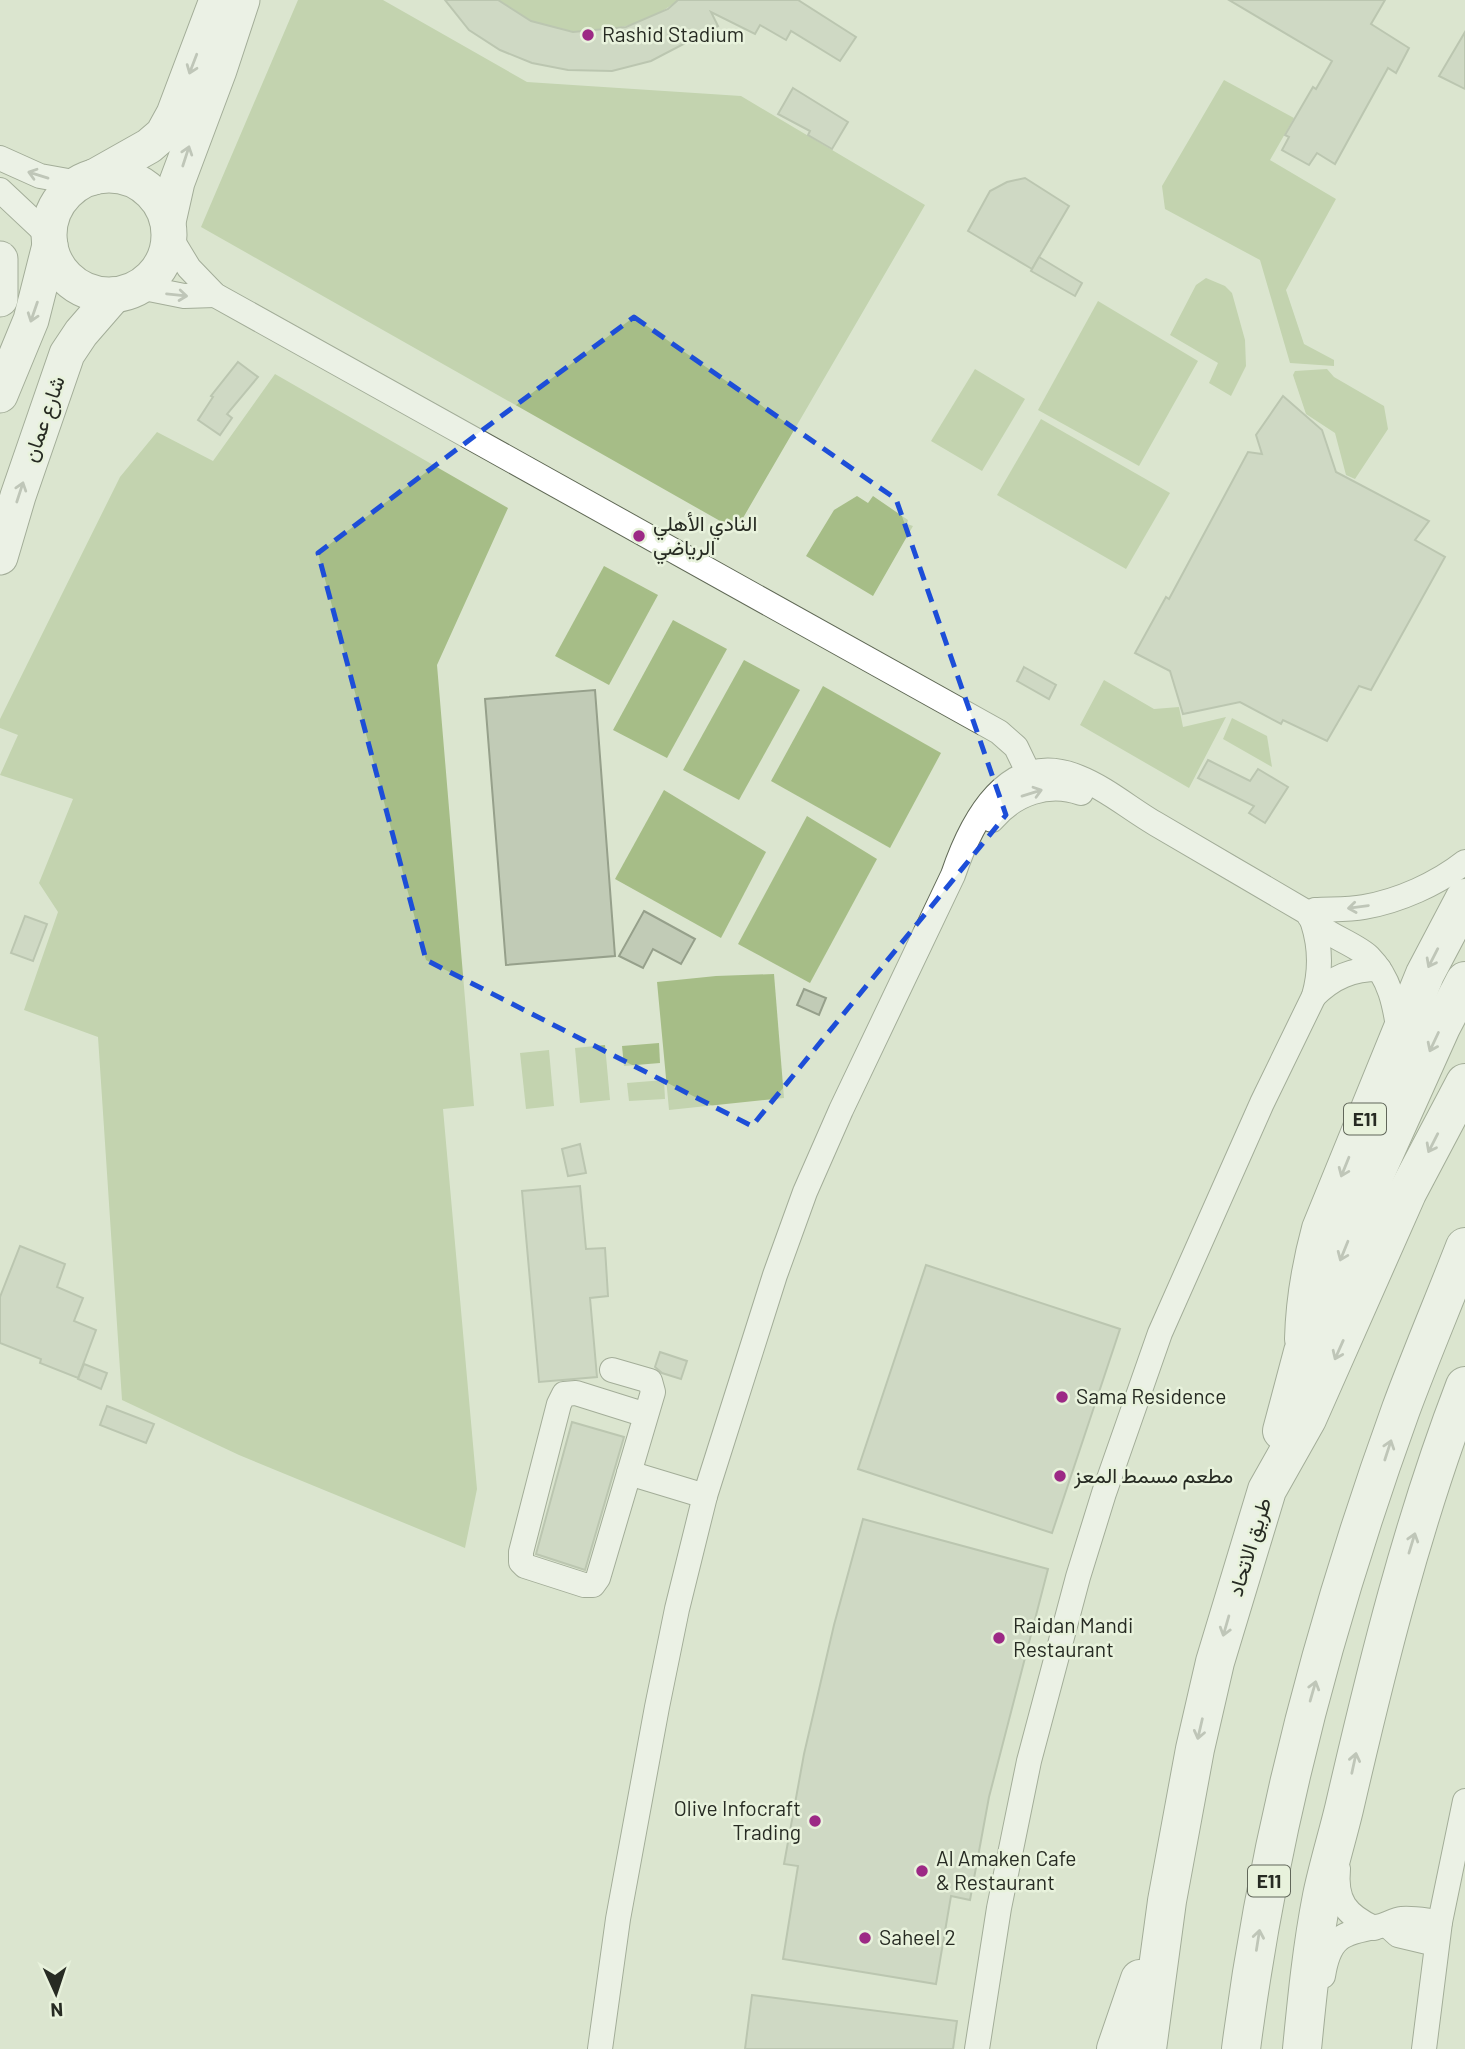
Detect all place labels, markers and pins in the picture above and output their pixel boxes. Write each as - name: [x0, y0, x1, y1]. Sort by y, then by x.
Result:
- place label: Rashid Stadium: [602, 21, 744, 46]
- marker: Rashid Stadium: [580, 27, 596, 43]
- place label: النادي الأهلي الرياضي: [653, 510, 757, 565]
- marker: النادي الأهلي الرياضي: [631, 528, 647, 544]
- place label: Sama Residence: [1076, 1383, 1226, 1408]
- marker: Sama Residence: [1054, 1389, 1070, 1405]
- place label: مطعم مسمط المعز: [1073, 1462, 1233, 1490]
- marker: مطعم مسمط المعز: [1052, 1468, 1068, 1484]
- place label: Raidan Mandi Restaurant: [1013, 1612, 1133, 1661]
- marker: Raidan Mandi Restaurant: [991, 1630, 1007, 1646]
- place label: Olive Infocraft Trading: [674, 1795, 801, 1844]
- marker: Olive Infocraft Trading: [807, 1813, 823, 1829]
- place label: Al Amaken Cafe & Restaurant: [936, 1845, 1076, 1894]
- marker: Al Amaken Cafe & Restaurant: [914, 1863, 930, 1879]
- place label: Saheel 2: [879, 1924, 956, 1949]
- marker: Saheel 2: [857, 1930, 873, 1946]

